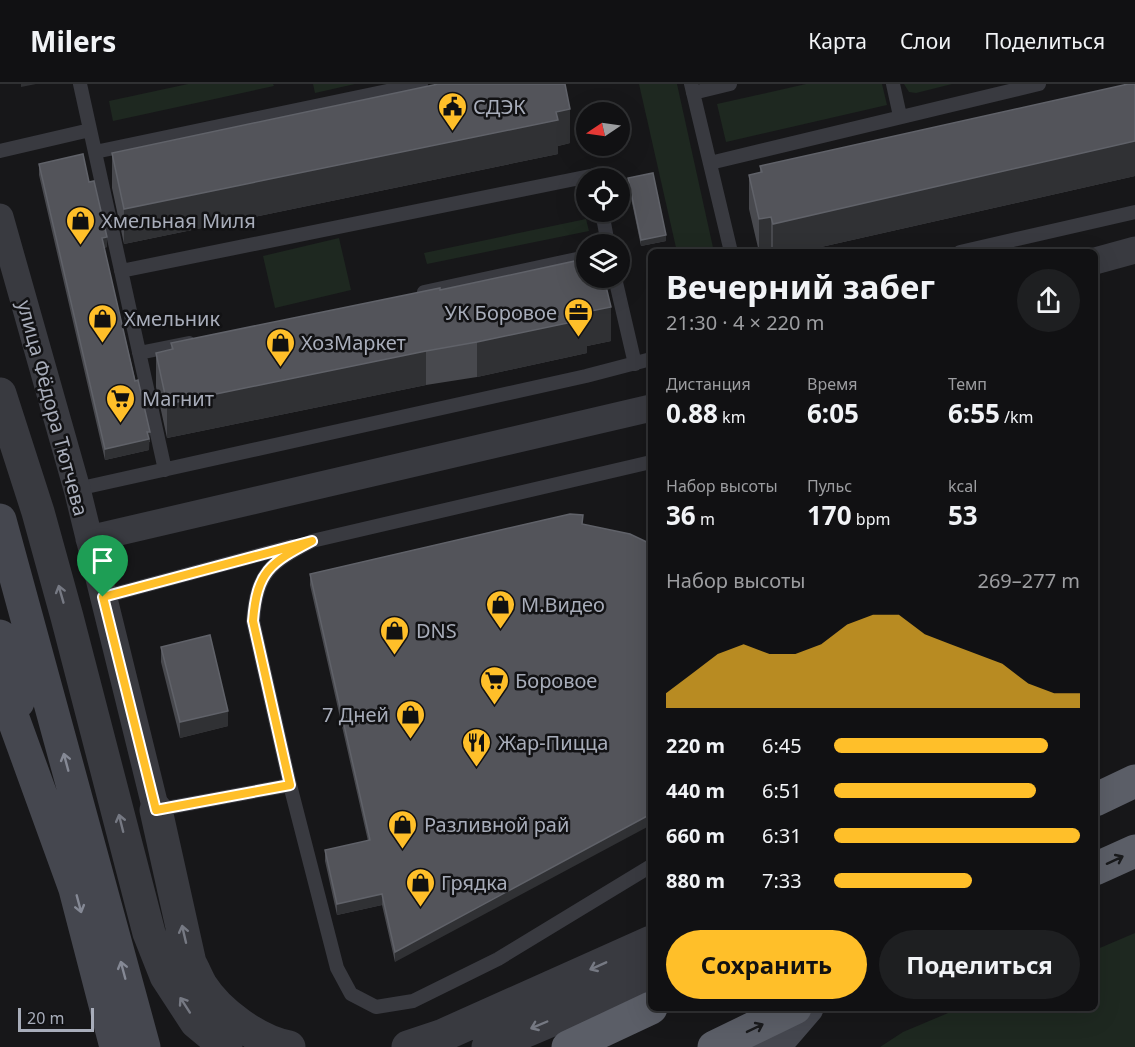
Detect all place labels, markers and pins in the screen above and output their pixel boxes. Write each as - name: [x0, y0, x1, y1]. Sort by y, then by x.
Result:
- public building icon: СДЭК: [436, 90, 468, 132]
- place label: СДЭК: [473, 93, 526, 120]
- shop icon: Хмельная Миля: [64, 204, 96, 246]
- place label: Хмельная Миля: [101, 207, 256, 234]
- office icon: УК Боровое: [562, 296, 594, 338]
- place label: УК Боровое: [445, 299, 557, 326]
- shop icon: Хмельник: [87, 302, 119, 344]
- place label: Хмельник: [124, 305, 220, 332]
- shop icon: ХозМаркет: [264, 326, 296, 368]
- place label: ХозМаркет: [301, 329, 406, 356]
- supermarket icon: Магнит: [105, 382, 137, 424]
- place label: Магнит: [142, 385, 214, 412]
- pin: [77, 535, 128, 597]
- shop icon: М.Видео: [484, 588, 516, 630]
- place label: М.Видео: [521, 591, 605, 618]
- shop icon: DNS: [379, 614, 411, 656]
- place label: DNS: [416, 617, 457, 644]
- supermarket icon: Боровое: [478, 664, 510, 706]
- place label: Боровое: [515, 667, 597, 694]
- shop icon: 7 Дней: [394, 698, 426, 740]
- place label: 7 Дней: [322, 701, 389, 728]
- restaurant icon: Жар-Пицца: [461, 726, 493, 768]
- place label: Жар-Пицца: [498, 729, 608, 756]
- shop icon: Разливной рай: [387, 808, 419, 850]
- place label: Разливной рай: [424, 811, 569, 838]
- shop icon: Грядка: [404, 866, 436, 908]
- place label: Грядка: [441, 869, 508, 896]

